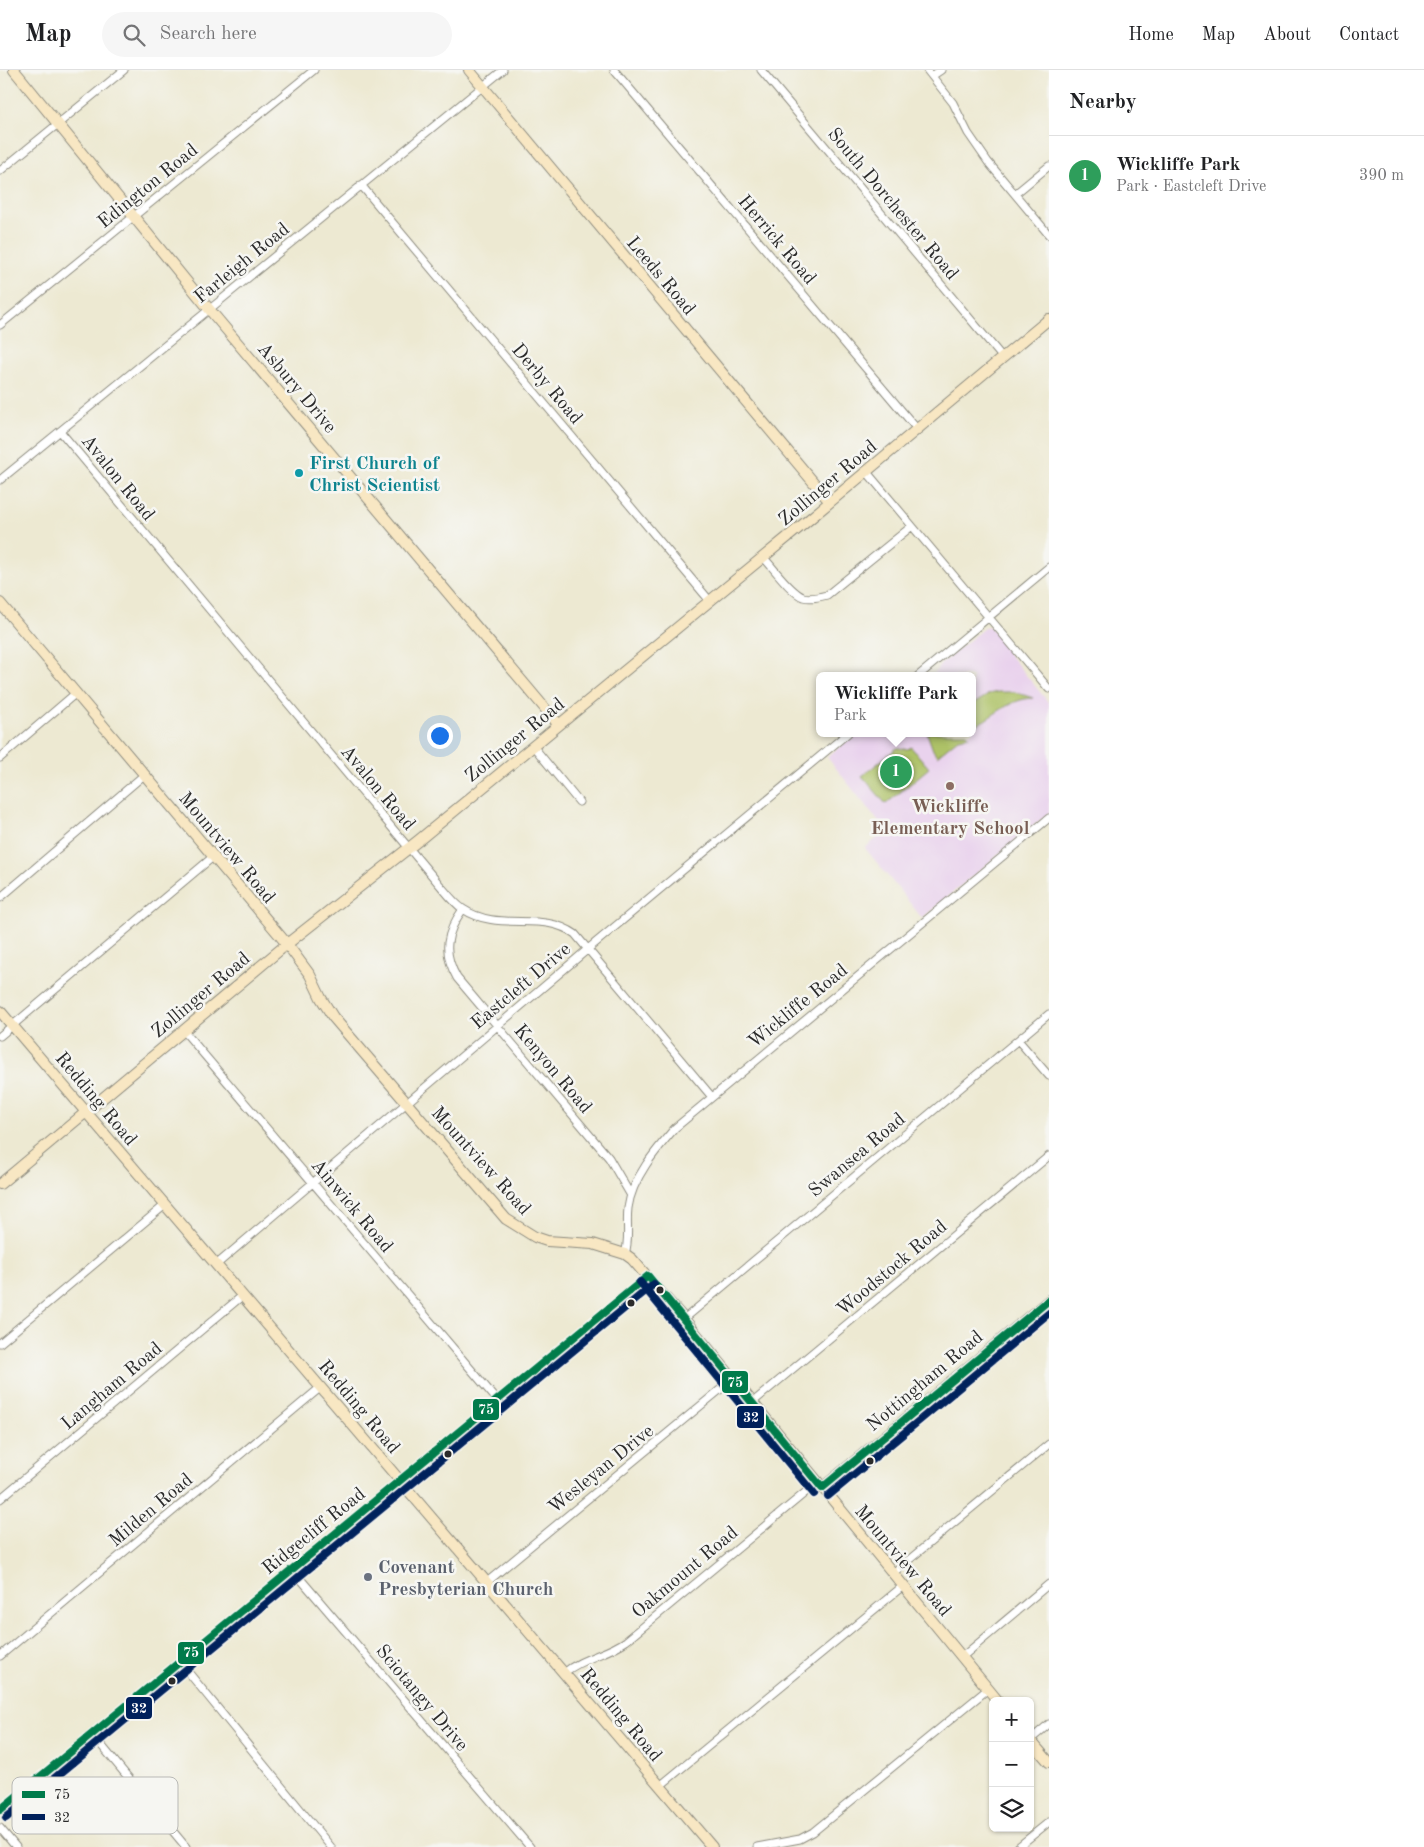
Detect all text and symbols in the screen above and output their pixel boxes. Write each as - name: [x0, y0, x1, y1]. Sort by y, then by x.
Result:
- search box: [102, 12, 452, 57]
- icon: search: [120, 21, 148, 49]
- text: Map: [25, 23, 72, 47]
- text: Search here: [160, 25, 257, 44]
- text: Home: [1128, 26, 1174, 44]
- text: Map: [1202, 26, 1235, 44]
- text: About: [1263, 26, 1311, 44]
- text: Contact: [1339, 26, 1399, 44]
- text: Nearby: [1069, 92, 1137, 113]
- street label: South Dorchester Road: [823, 125, 961, 284]
- street label: Edington Road: [95, 141, 202, 233]
- text: Wickliffe Park: [1116, 156, 1241, 175]
- text: 1: [1080, 168, 1090, 184]
- text: 390 m: [1359, 168, 1404, 184]
- text: Park · Eastcleft Drive: [1116, 179, 1266, 195]
- street label: Herrick Road: [733, 192, 819, 289]
- street label: Farleigh Road: [191, 220, 294, 308]
- street label: Leeds Road: [622, 234, 698, 320]
- street label: Asbury Drive: [253, 340, 339, 437]
- street label: Derby Road: [507, 341, 585, 429]
- street label: Avalon Road: [77, 432, 157, 525]
- street label: Zollinger Road: [776, 437, 881, 530]
- place label: First Church of Christ Scientist: [309, 455, 440, 496]
- marker: First Church of Christ Scientist: [293, 467, 305, 479]
- popup: [816, 672, 976, 737]
- text: Wickliffe Park: [834, 685, 958, 704]
- street label: Zollinger Road: [462, 695, 569, 787]
- text: Park: [834, 708, 867, 724]
- your location: [427, 723, 453, 749]
- street label: Avalon Road: [336, 742, 418, 835]
- pin: 1: [880, 753, 912, 791]
- marker: Wickliffe Elementary School: [944, 780, 956, 792]
- street label: Mountview Road: [174, 789, 278, 908]
- place label: Wickliffe Elementary School: [870, 798, 1030, 839]
- street label: Eastcleft Drive: [468, 940, 575, 1034]
- street label: Zollinger Road: [149, 949, 254, 1042]
- street label: Wickliffe Road: [745, 961, 852, 1053]
- street label: Kenyon Road: [509, 1021, 595, 1118]
- street label: Redding Road: [51, 1049, 140, 1150]
- street label: Mountview Road: [427, 1104, 534, 1220]
- street label: Swansea Road: [806, 1110, 910, 1202]
- street label: Ainwick Road: [307, 1156, 396, 1257]
- street label: Woodstock Road: [834, 1217, 951, 1320]
- unlabelled marker: [655, 1285, 665, 1295]
- unlabelled marker: [626, 1298, 636, 1308]
- street label: Nottingham Road: [864, 1328, 987, 1436]
- street label: Langham Road: [59, 1339, 167, 1434]
- street label: Redding Road: [314, 1357, 403, 1458]
- line badge: 75: [721, 1370, 749, 1394]
- text: 75: [727, 1376, 743, 1390]
- line badge: 75: [472, 1398, 500, 1421]
- text: 75: [478, 1403, 494, 1417]
- line badge: 32: [736, 1405, 765, 1429]
- text: 32: [743, 1411, 759, 1425]
- street label: Wesleyan Drive: [545, 1422, 658, 1518]
- unlabelled marker: [443, 1449, 453, 1459]
- unlabelled marker: [865, 1456, 875, 1466]
- street label: Milden Road: [106, 1471, 197, 1551]
- street label: Ridgecliff Road: [259, 1485, 370, 1579]
- street label: Mountview Road: [850, 1502, 954, 1621]
- street label: Oakmount Road: [629, 1523, 742, 1623]
- place label: Covenant Presbyterian Church: [378, 1559, 554, 1600]
- marker: Covenant Presbyterian Church: [362, 1571, 374, 1583]
- line badge: 75: [177, 1641, 205, 1665]
- street label: Sciotangy Drive: [371, 1642, 471, 1755]
- text: 75: [183, 1646, 199, 1660]
- street label: Redding Road: [576, 1665, 665, 1766]
- unlabelled marker: [167, 1676, 177, 1686]
- line badge: 32: [125, 1696, 153, 1720]
- map controls: [989, 1697, 1034, 1832]
- button: +: [989, 1697, 1034, 1742]
- text: 32: [131, 1702, 147, 1716]
- button: −: [989, 1742, 1034, 1787]
- legend: [12, 1777, 178, 1834]
- button: layers: [989, 1787, 1034, 1832]
- text: 75: [54, 1788, 70, 1802]
- text: 32: [54, 1811, 70, 1825]

